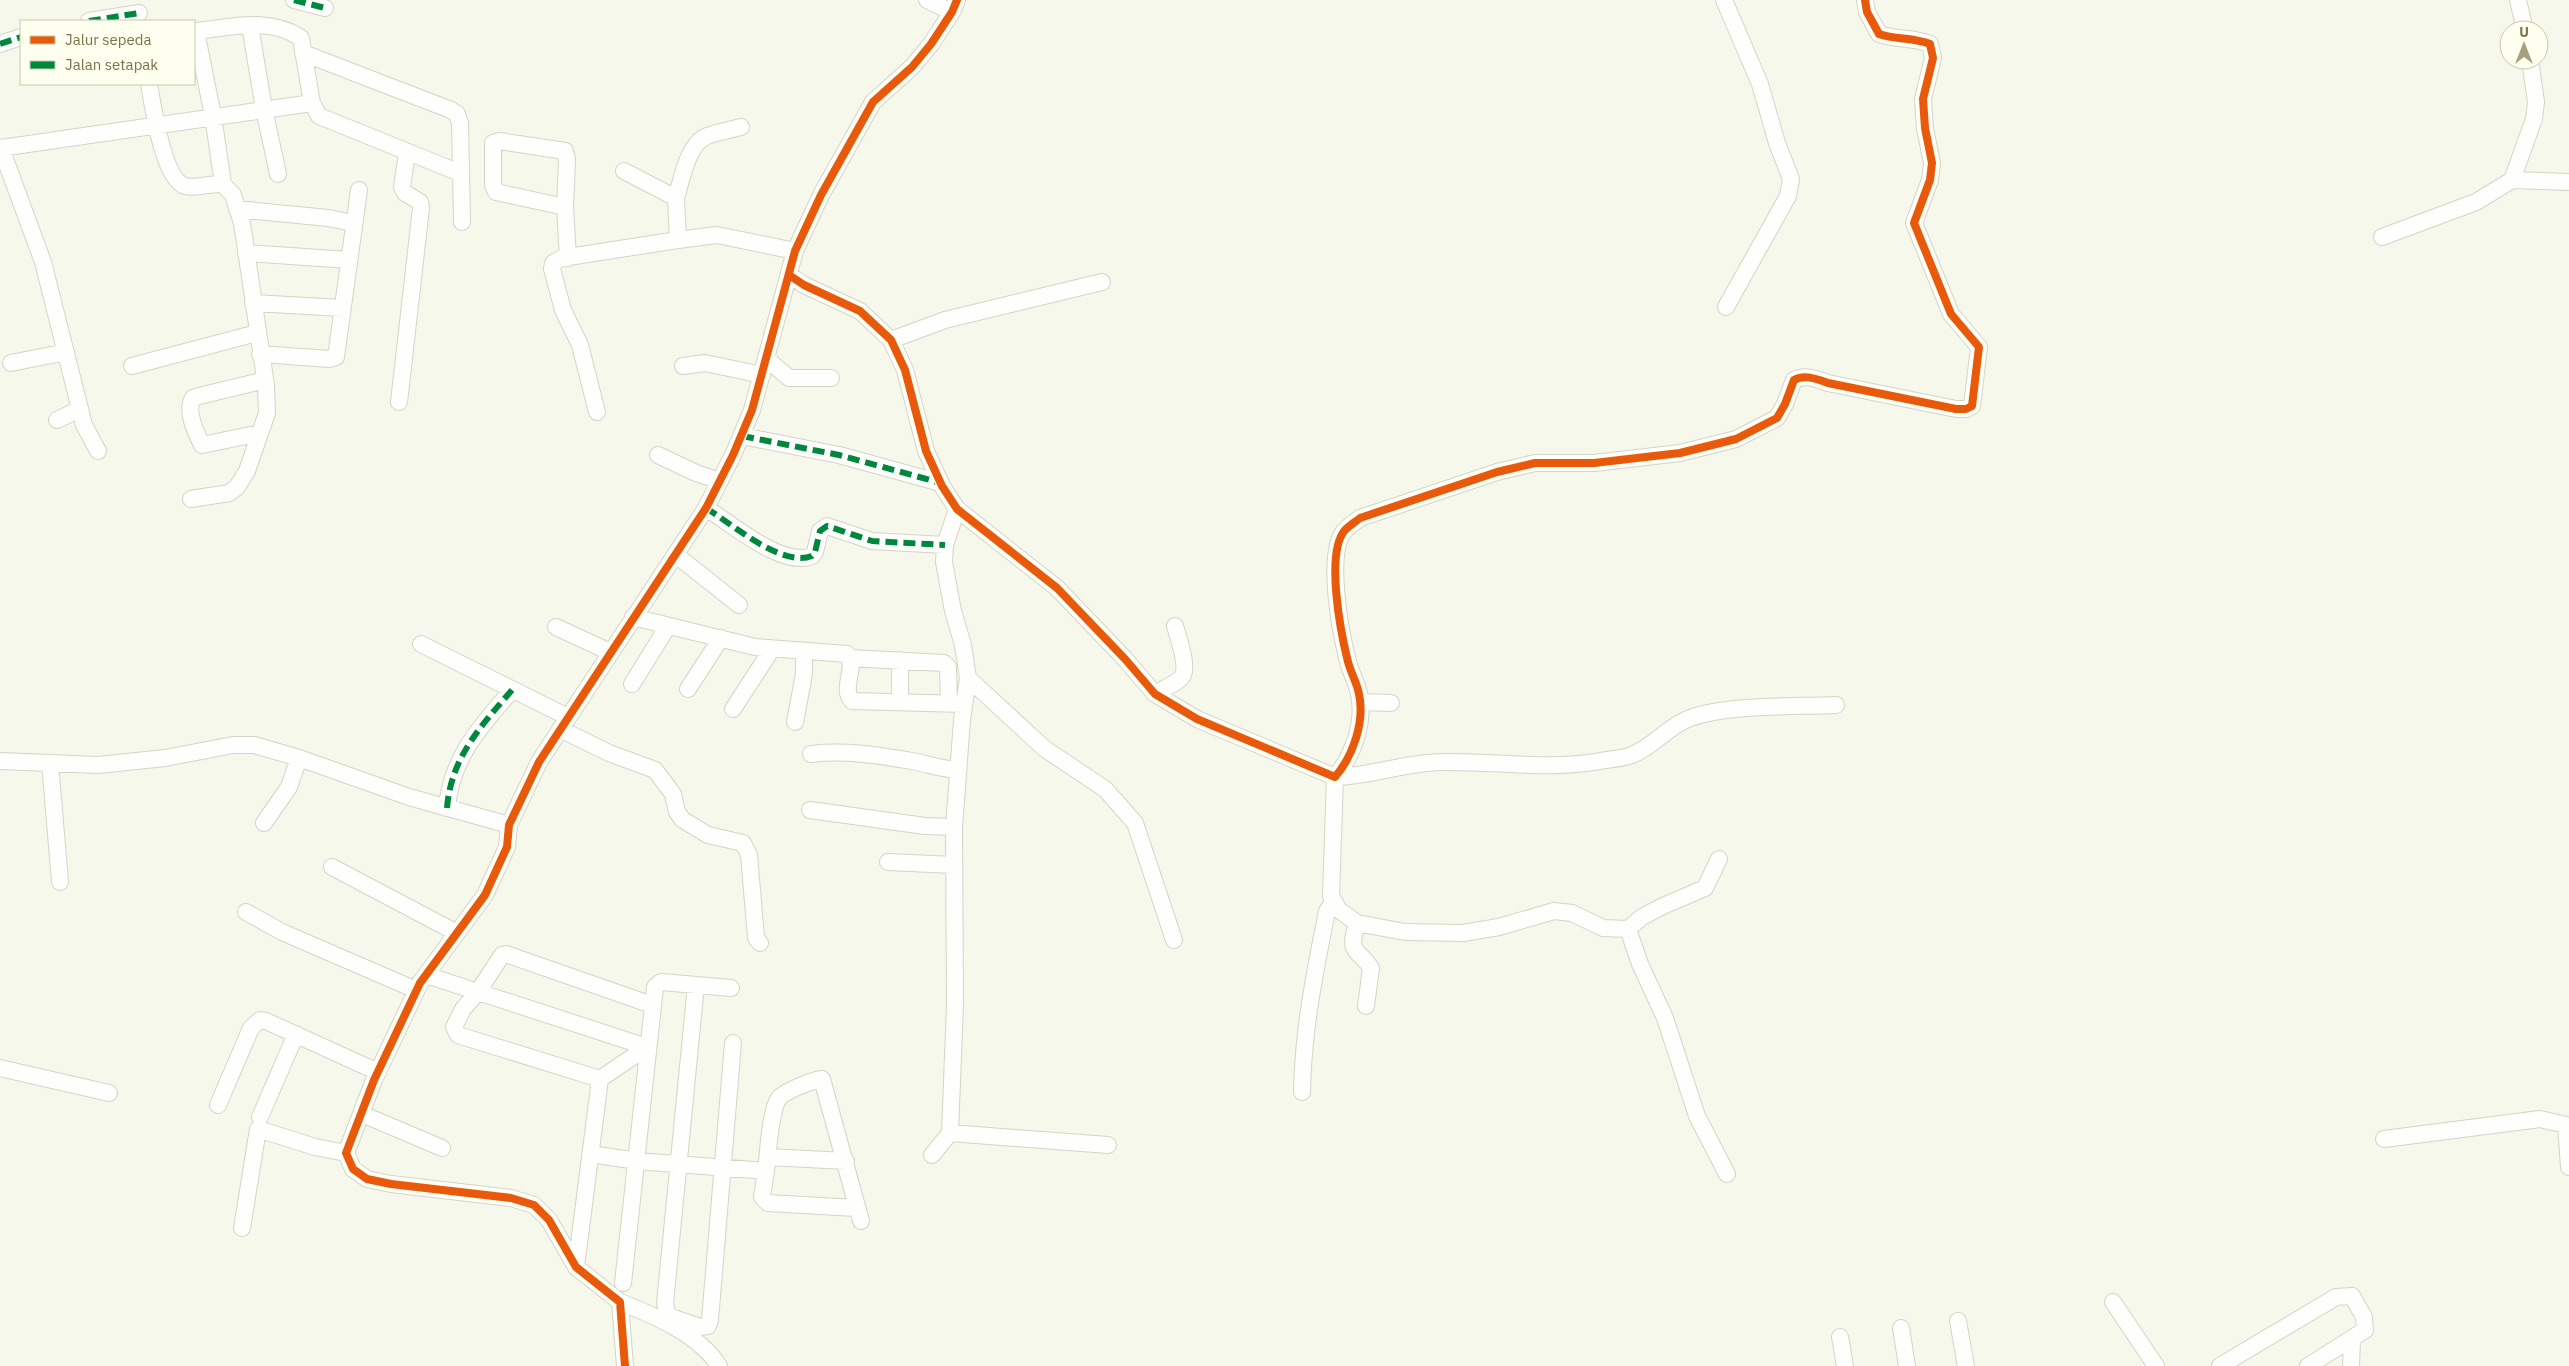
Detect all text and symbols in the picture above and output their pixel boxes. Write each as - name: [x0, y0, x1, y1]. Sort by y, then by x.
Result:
- legend: [20, 20, 195, 85]
- north arrow: [2499, 20, 2549, 70]
- text: U: [2519, 23, 2529, 41]
- text: Jalur sepeda: [65, 30, 152, 49]
- text: Jalan setapak: [65, 55, 158, 74]

